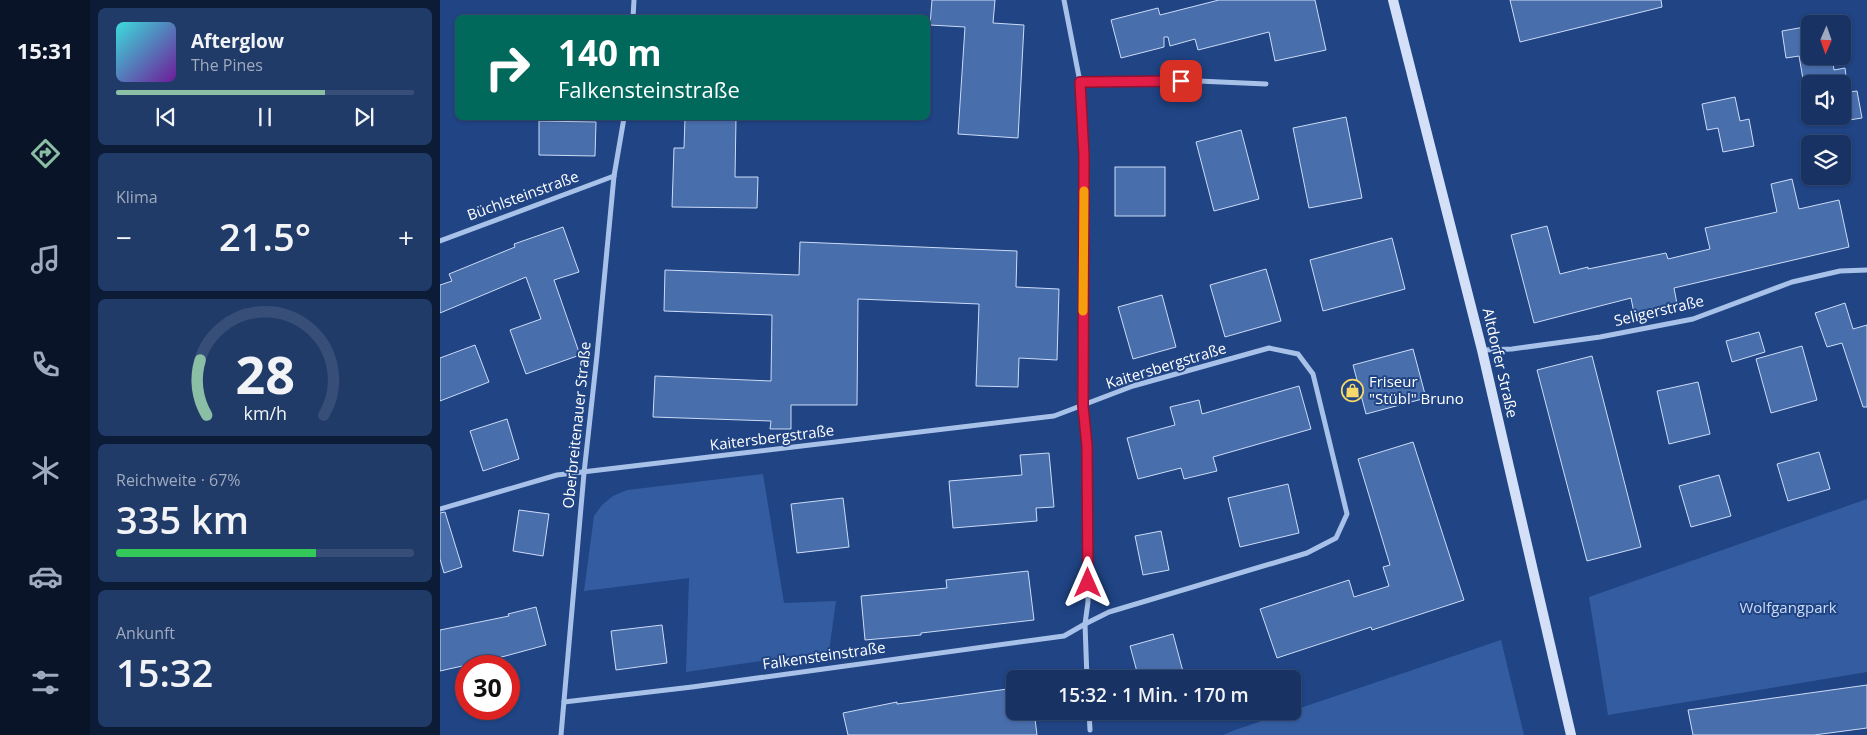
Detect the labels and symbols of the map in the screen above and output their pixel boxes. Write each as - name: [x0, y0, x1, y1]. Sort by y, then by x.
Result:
- north arrow: [1801, 15, 1851, 65]
- pin: [1160, 60, 1202, 102]
- street label: Büchlsteinstraße: [464, 166, 581, 225]
- street label: Seligerstraße: [1612, 290, 1706, 330]
- street label: Altdorfer Straße: [1479, 306, 1523, 420]
- street label: Kaitersbergstraße: [1103, 337, 1228, 393]
- street label: Oberbreitenauer Straße: [557, 340, 595, 509]
- place label: Friseur "Stübl" Bruno: [1369, 371, 1464, 408]
- shop icon: Friseur "Stübl" Bruno: [1341, 379, 1365, 403]
- street label: Kaitersbergstraße: [709, 419, 835, 455]
- position arrow: [1061, 556, 1113, 608]
- park label: Wolfgangpark: [1739, 597, 1837, 617]
- street label: Falkensteinstraße: [761, 636, 887, 674]
- speed limit sign: 30: [455, 655, 520, 720]

